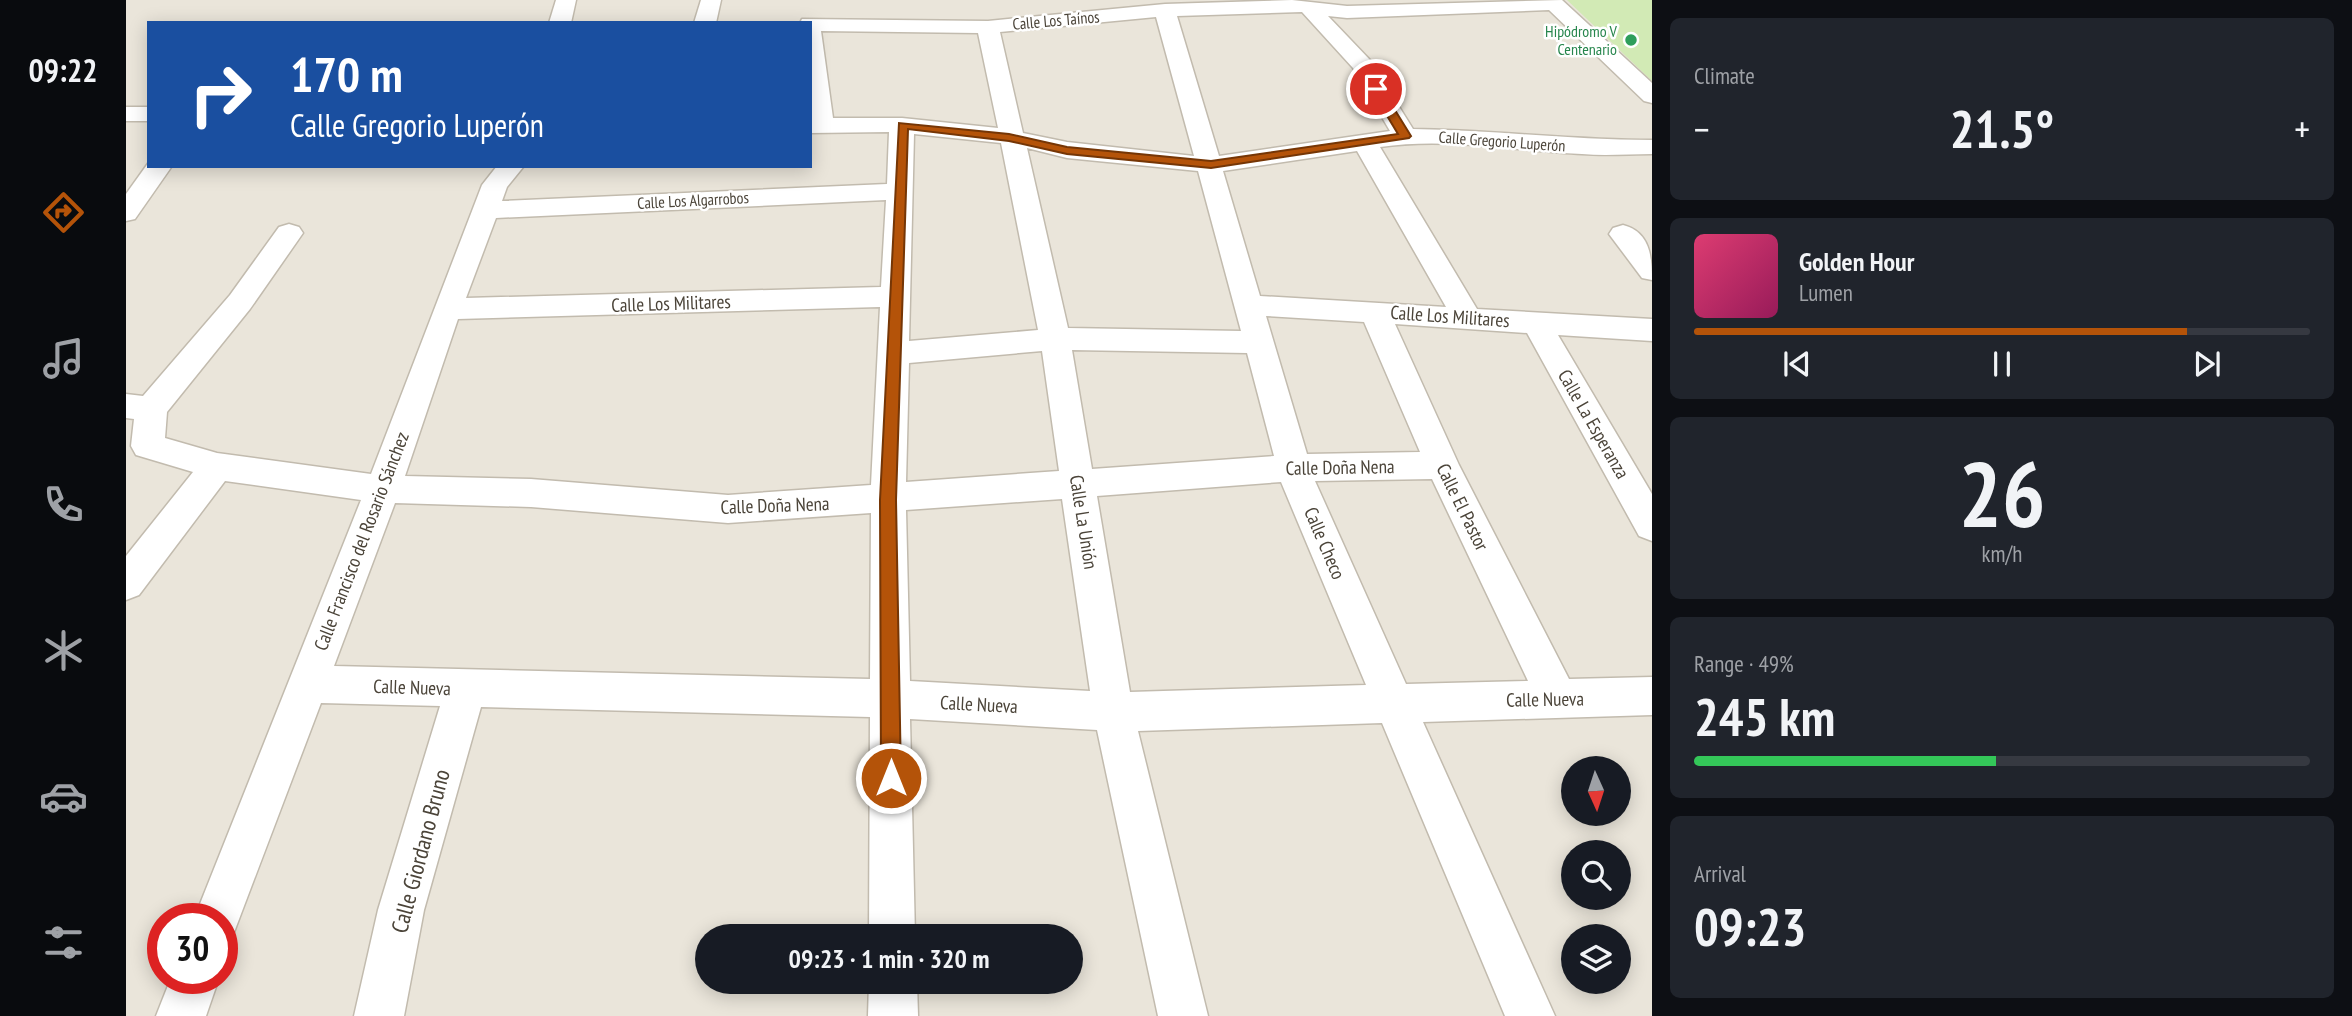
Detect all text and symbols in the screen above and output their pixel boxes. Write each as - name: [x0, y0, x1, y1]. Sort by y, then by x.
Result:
- street label: Calle Los Taínos: [1012, 6, 1100, 34]
- place label: Hipódromo V Centenario: [1545, 21, 1618, 59]
- marker: Hipódromo V Centenario: [1623, 32, 1639, 48]
- text: 170 m: [290, 42, 403, 106]
- text: 09:22: [28, 49, 98, 91]
- icon: right: [175, 49, 266, 140]
- pin: [1346, 59, 1406, 119]
- text: Climate: [1694, 61, 1755, 90]
- icon: arrive: [1357, 70, 1395, 108]
- text: 21.5°: [1950, 95, 2054, 162]
- text: Calle Gregorio Luperón: [290, 104, 544, 146]
- text: −: [1694, 104, 1710, 153]
- text: +: [2294, 104, 2310, 153]
- street label: Calle Gregorio Luperón: [1438, 127, 1566, 155]
- street label: Calle Los Algarrobos: [637, 187, 749, 213]
- icon: directions: [39, 188, 88, 237]
- text: Golden Hour: [1799, 245, 1914, 278]
- text: Lumen: [1799, 278, 1853, 307]
- street label: Calle Los Militares: [611, 289, 731, 317]
- street label: Calle Los Militares: [1390, 300, 1510, 332]
- icon: music: [39, 334, 88, 383]
- icon: previous: [1778, 345, 1816, 383]
- icon: pause: [1983, 345, 2021, 383]
- icon: next: [2188, 345, 2226, 383]
- street label: Calle La Esperanza: [1553, 365, 1635, 483]
- street label: Calle Francisco del Rosario Sánchez: [308, 428, 414, 654]
- text: 26: [1959, 434, 2046, 552]
- street label: Calle Doña Nena: [1285, 454, 1395, 480]
- street label: Calle El Pastor: [1432, 460, 1495, 555]
- street label: Calle La Unión: [1065, 473, 1103, 571]
- icon: phone: [39, 480, 88, 529]
- street label: Calle Doña Nena: [720, 491, 830, 519]
- street label: Calle Checo: [1299, 503, 1351, 583]
- text: km/h: [1982, 539, 2022, 568]
- icon: climate: [39, 626, 88, 675]
- text: Range · 49%: [1694, 649, 1794, 678]
- street label: Calle Nueva: [373, 674, 451, 700]
- text: 245 km: [1694, 683, 1835, 750]
- street label: Calle Nueva: [1506, 686, 1584, 712]
- street label: Calle Nueva: [940, 690, 1018, 718]
- position arrow: [854, 741, 928, 815]
- north arrow: [1561, 756, 1631, 826]
- map controls: [1561, 756, 1631, 994]
- street label: Calle Giordano Bruno: [384, 766, 456, 936]
- icon: car: [39, 772, 88, 821]
- button: search: [1561, 840, 1631, 910]
- text: Arrival: [1694, 859, 1746, 888]
- text: 09:23: [1694, 893, 1806, 960]
- speed limit sign: 30: [147, 903, 238, 994]
- icon: filters: [39, 918, 88, 967]
- button: layers: [1561, 924, 1631, 994]
- text: 09:23 · 1 min · 320 m: [789, 942, 989, 975]

